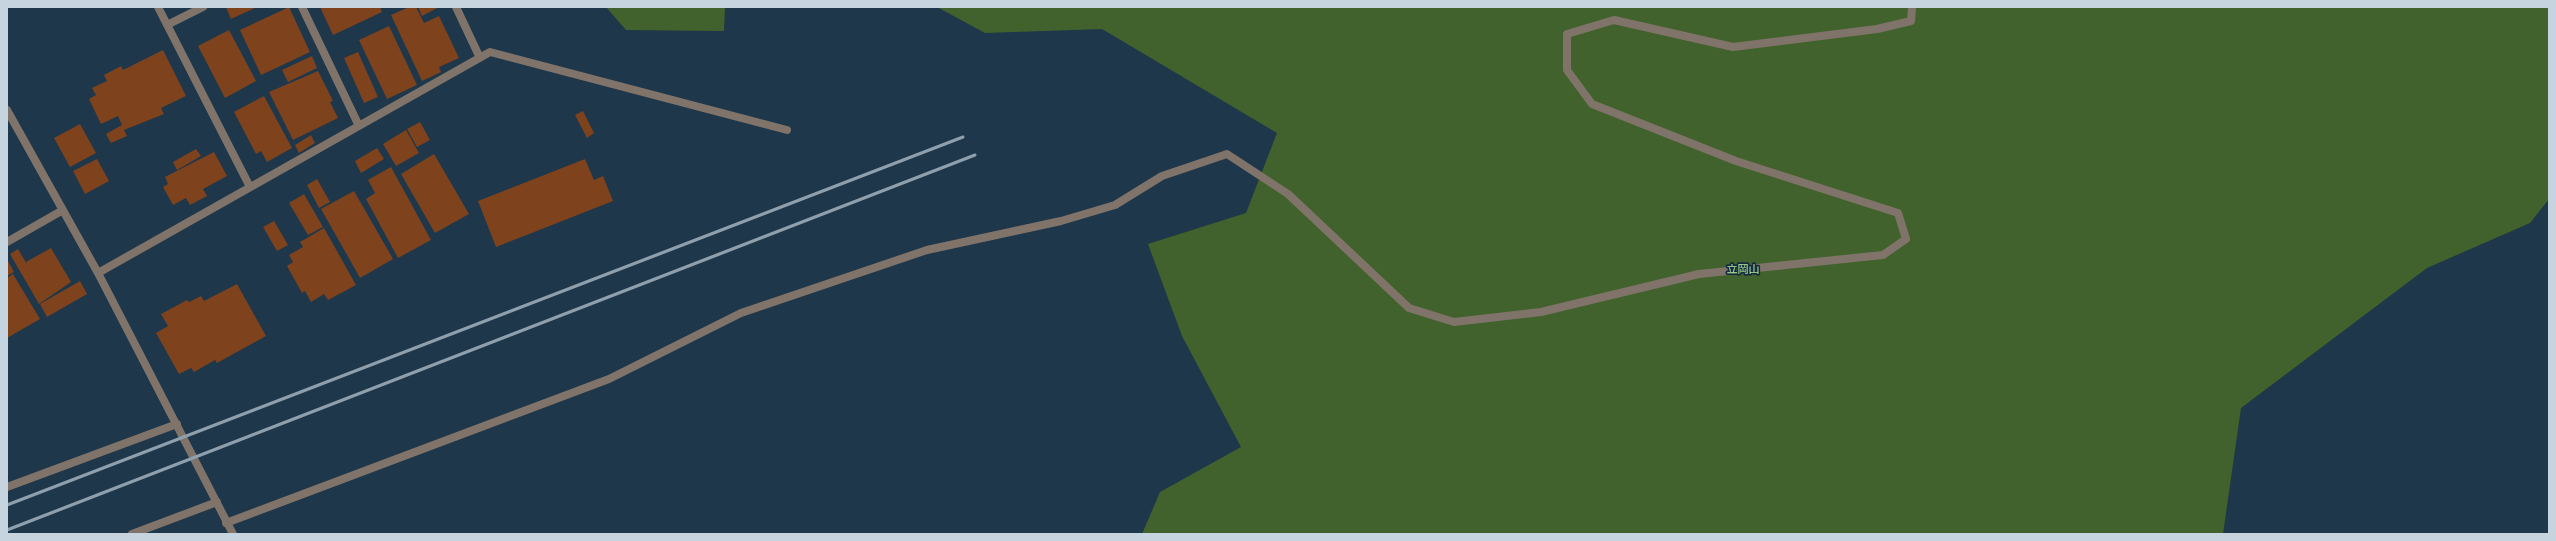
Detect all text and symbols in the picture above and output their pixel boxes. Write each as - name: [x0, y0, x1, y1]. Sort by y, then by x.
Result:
- park label: 立岡山: [1727, 263, 1759, 277]

